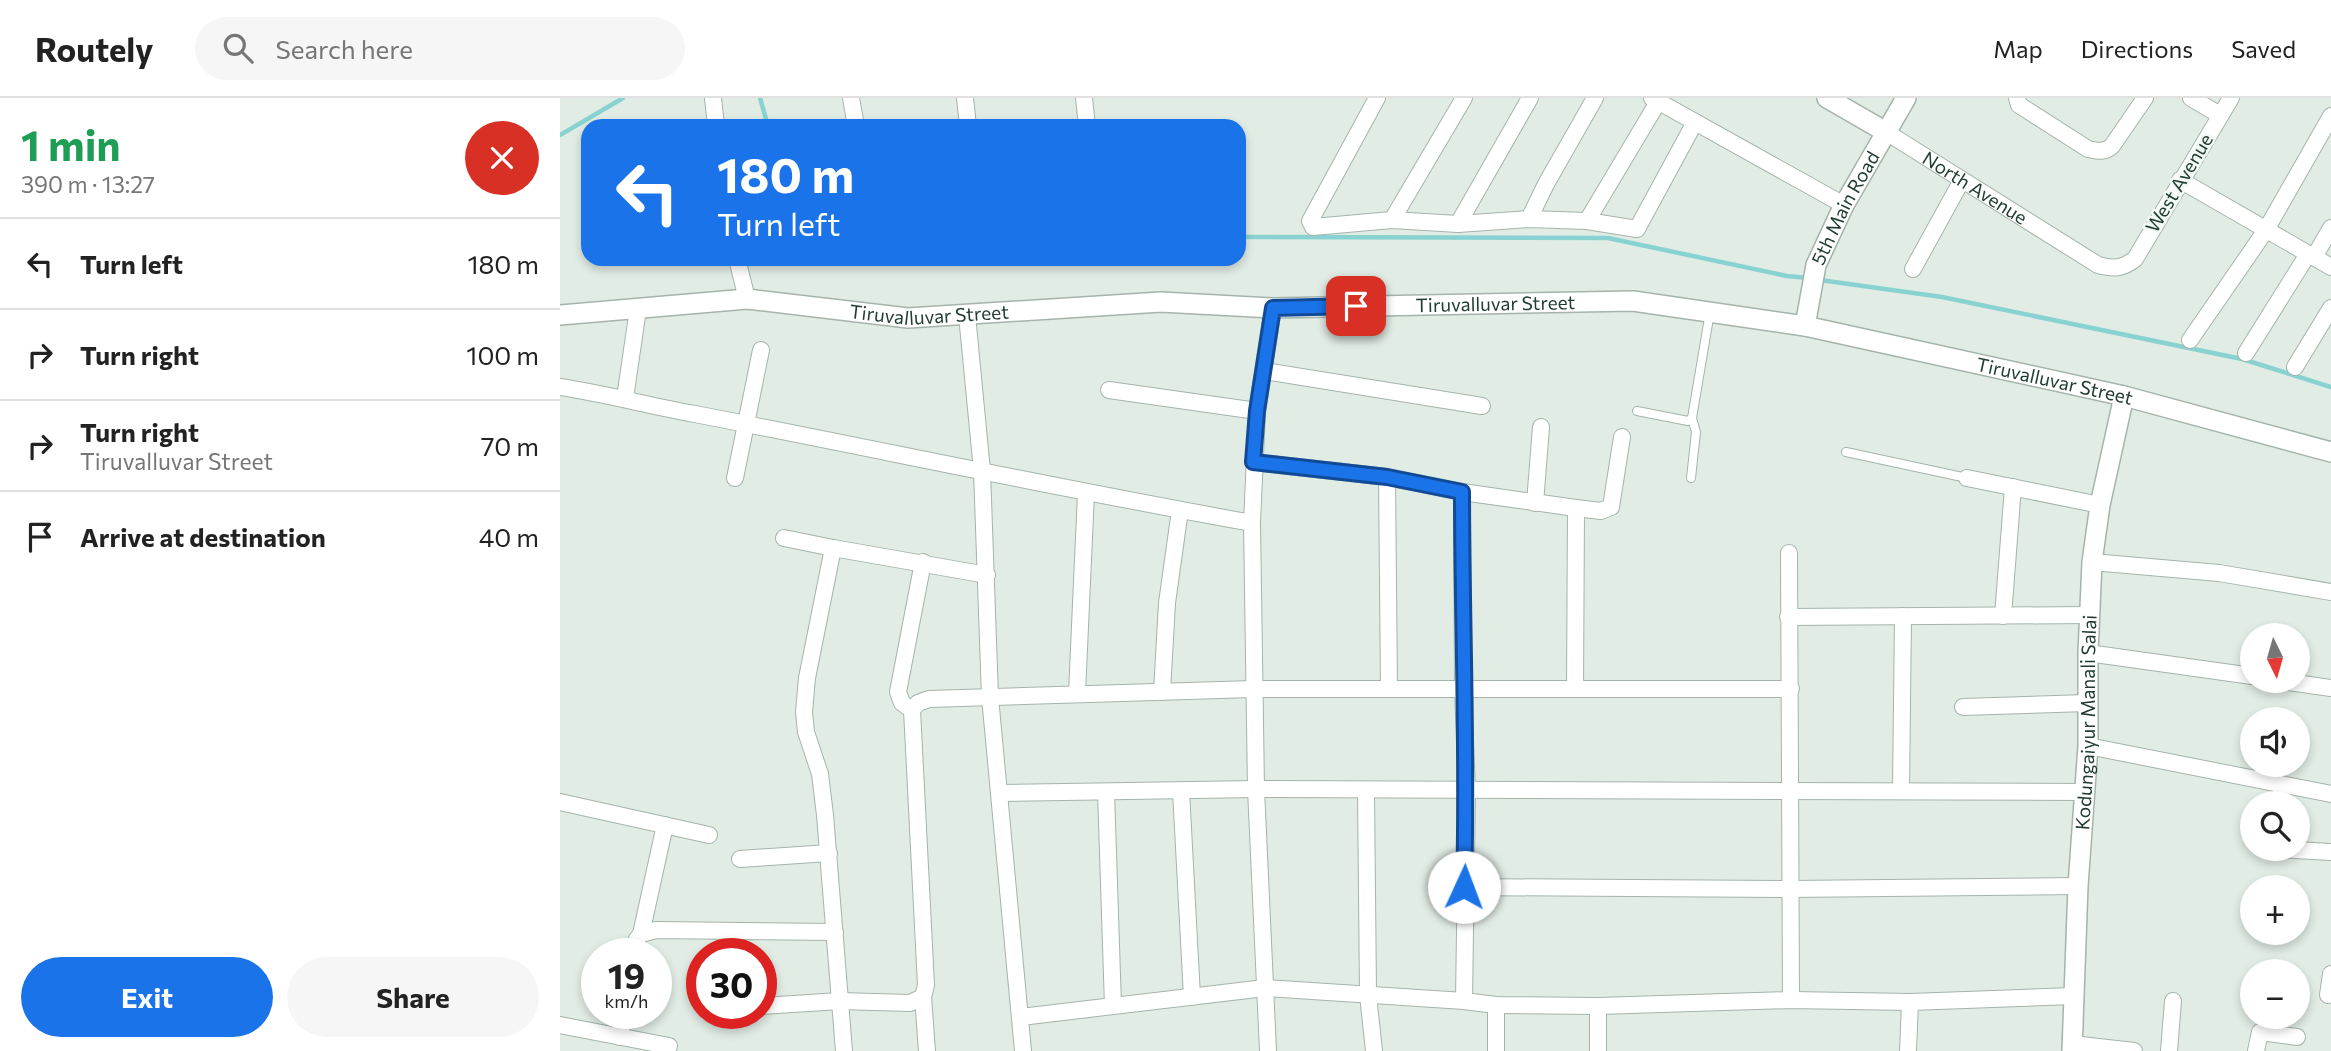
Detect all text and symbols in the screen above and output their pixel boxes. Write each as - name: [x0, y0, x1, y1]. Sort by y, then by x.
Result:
- search box: [195, 17, 685, 80]
- text: Routely: [35, 28, 153, 69]
- icon: search: [219, 29, 257, 67]
- text: Search here: [275, 33, 413, 64]
- text: Map: [1993, 34, 2043, 63]
- text: Directions: [2081, 34, 2193, 63]
- text: Saved: [2231, 34, 2296, 63]
- text: 1 min: [21, 118, 121, 170]
- button: close: [465, 121, 539, 195]
- street label: West Avenue: [2140, 129, 2217, 236]
- text: 180 m: [717, 143, 854, 203]
- street label: North Avenue: [1919, 146, 2032, 229]
- icon: left: [602, 147, 693, 238]
- street label: 5th Main Road: [1806, 147, 1884, 268]
- text: 390 m · 13:27: [21, 170, 155, 198]
- text: Turn left: [717, 203, 841, 243]
- icon: left: [21, 245, 59, 283]
- text: Turn left: [80, 248, 183, 279]
- text: 180 m: [467, 248, 539, 279]
- pin: [1326, 276, 1386, 336]
- icon: arrive: [1337, 287, 1375, 325]
- street label: Tiruvalluvar Street: [1415, 290, 1576, 316]
- street label: Tiruvalluvar Street: [849, 299, 1010, 329]
- icon: right: [21, 336, 59, 374]
- text: Turn right: [80, 339, 199, 370]
- text: 100 m: [466, 339, 539, 370]
- street label: Tiruvalluvar Street: [1974, 352, 2136, 409]
- text: Turn right: [80, 416, 199, 447]
- icon: right: [21, 427, 59, 465]
- text: 70 m: [481, 430, 539, 461]
- text: Tiruvalluvar Street: [80, 447, 273, 475]
- icon: arrive: [21, 518, 59, 556]
- text: Arrive at destination: [80, 521, 326, 552]
- text: 40 m: [479, 521, 539, 552]
- street label: Kodungaiyur Manali Salai: [2070, 614, 2101, 831]
- north arrow: [2240, 623, 2310, 693]
- map controls: [2240, 623, 2310, 1029]
- button: sound: [2240, 707, 2310, 777]
- button: search: [2240, 791, 2310, 861]
- position arrow: [1427, 850, 1501, 924]
- button: +: [2240, 875, 2310, 945]
- speed limit sign: 30: [686, 938, 777, 1029]
- text: 19: [608, 953, 645, 996]
- button: Exit: [21, 957, 273, 1037]
- button: Share: [287, 957, 539, 1037]
- button: −: [2240, 959, 2310, 1029]
- text: km/h: [605, 990, 648, 1012]

